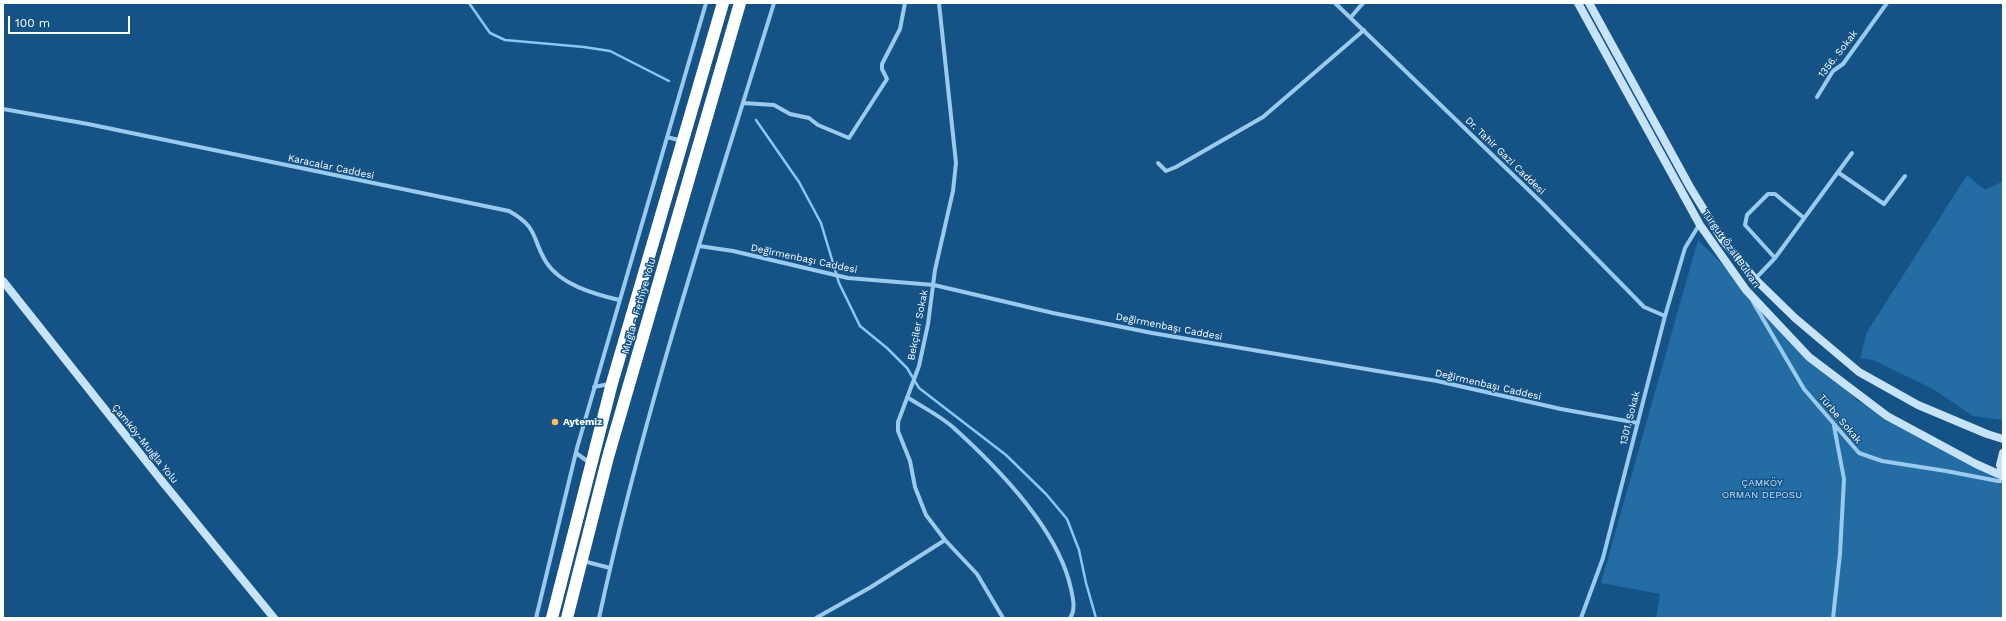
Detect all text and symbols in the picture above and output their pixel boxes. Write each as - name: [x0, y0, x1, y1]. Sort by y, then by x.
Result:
- scale bar: [10, 8, 132, 34]
- text: 100 m: [15, 16, 50, 30]
- street label: 1356. Sokak: [1816, 28, 1860, 80]
- street label: Dr. Tahir Gazi Caddesi: [1462, 115, 1548, 197]
- street label: Karacalar Caddesi: [287, 152, 375, 182]
- street label: Turgut Özal Bulvarı: [1700, 208, 1762, 290]
- street label: Değirmenbaşı Caddesi: [750, 242, 858, 276]
- street label: Muğla - Fethiye Yolu: [620, 257, 658, 355]
- street label: Bekçiler Sokak: [905, 289, 931, 361]
- street label: Değirmenbaşı Caddesi: [1115, 311, 1223, 343]
- street label: Değirmenbaşı Caddesi: [1434, 367, 1542, 403]
- street label: 1301. Sokak: [1617, 390, 1643, 446]
- street label: Türbe Sokak: [1816, 392, 1864, 446]
- street label: Çamköy-Muığla Yolu: [109, 402, 181, 486]
- place label: Aytemiz: [563, 416, 602, 428]
- marker: Aytemiz: [550, 417, 560, 427]
- park label: ÇAMKÖY ORMAN DEPOSU: [1722, 477, 1802, 500]

